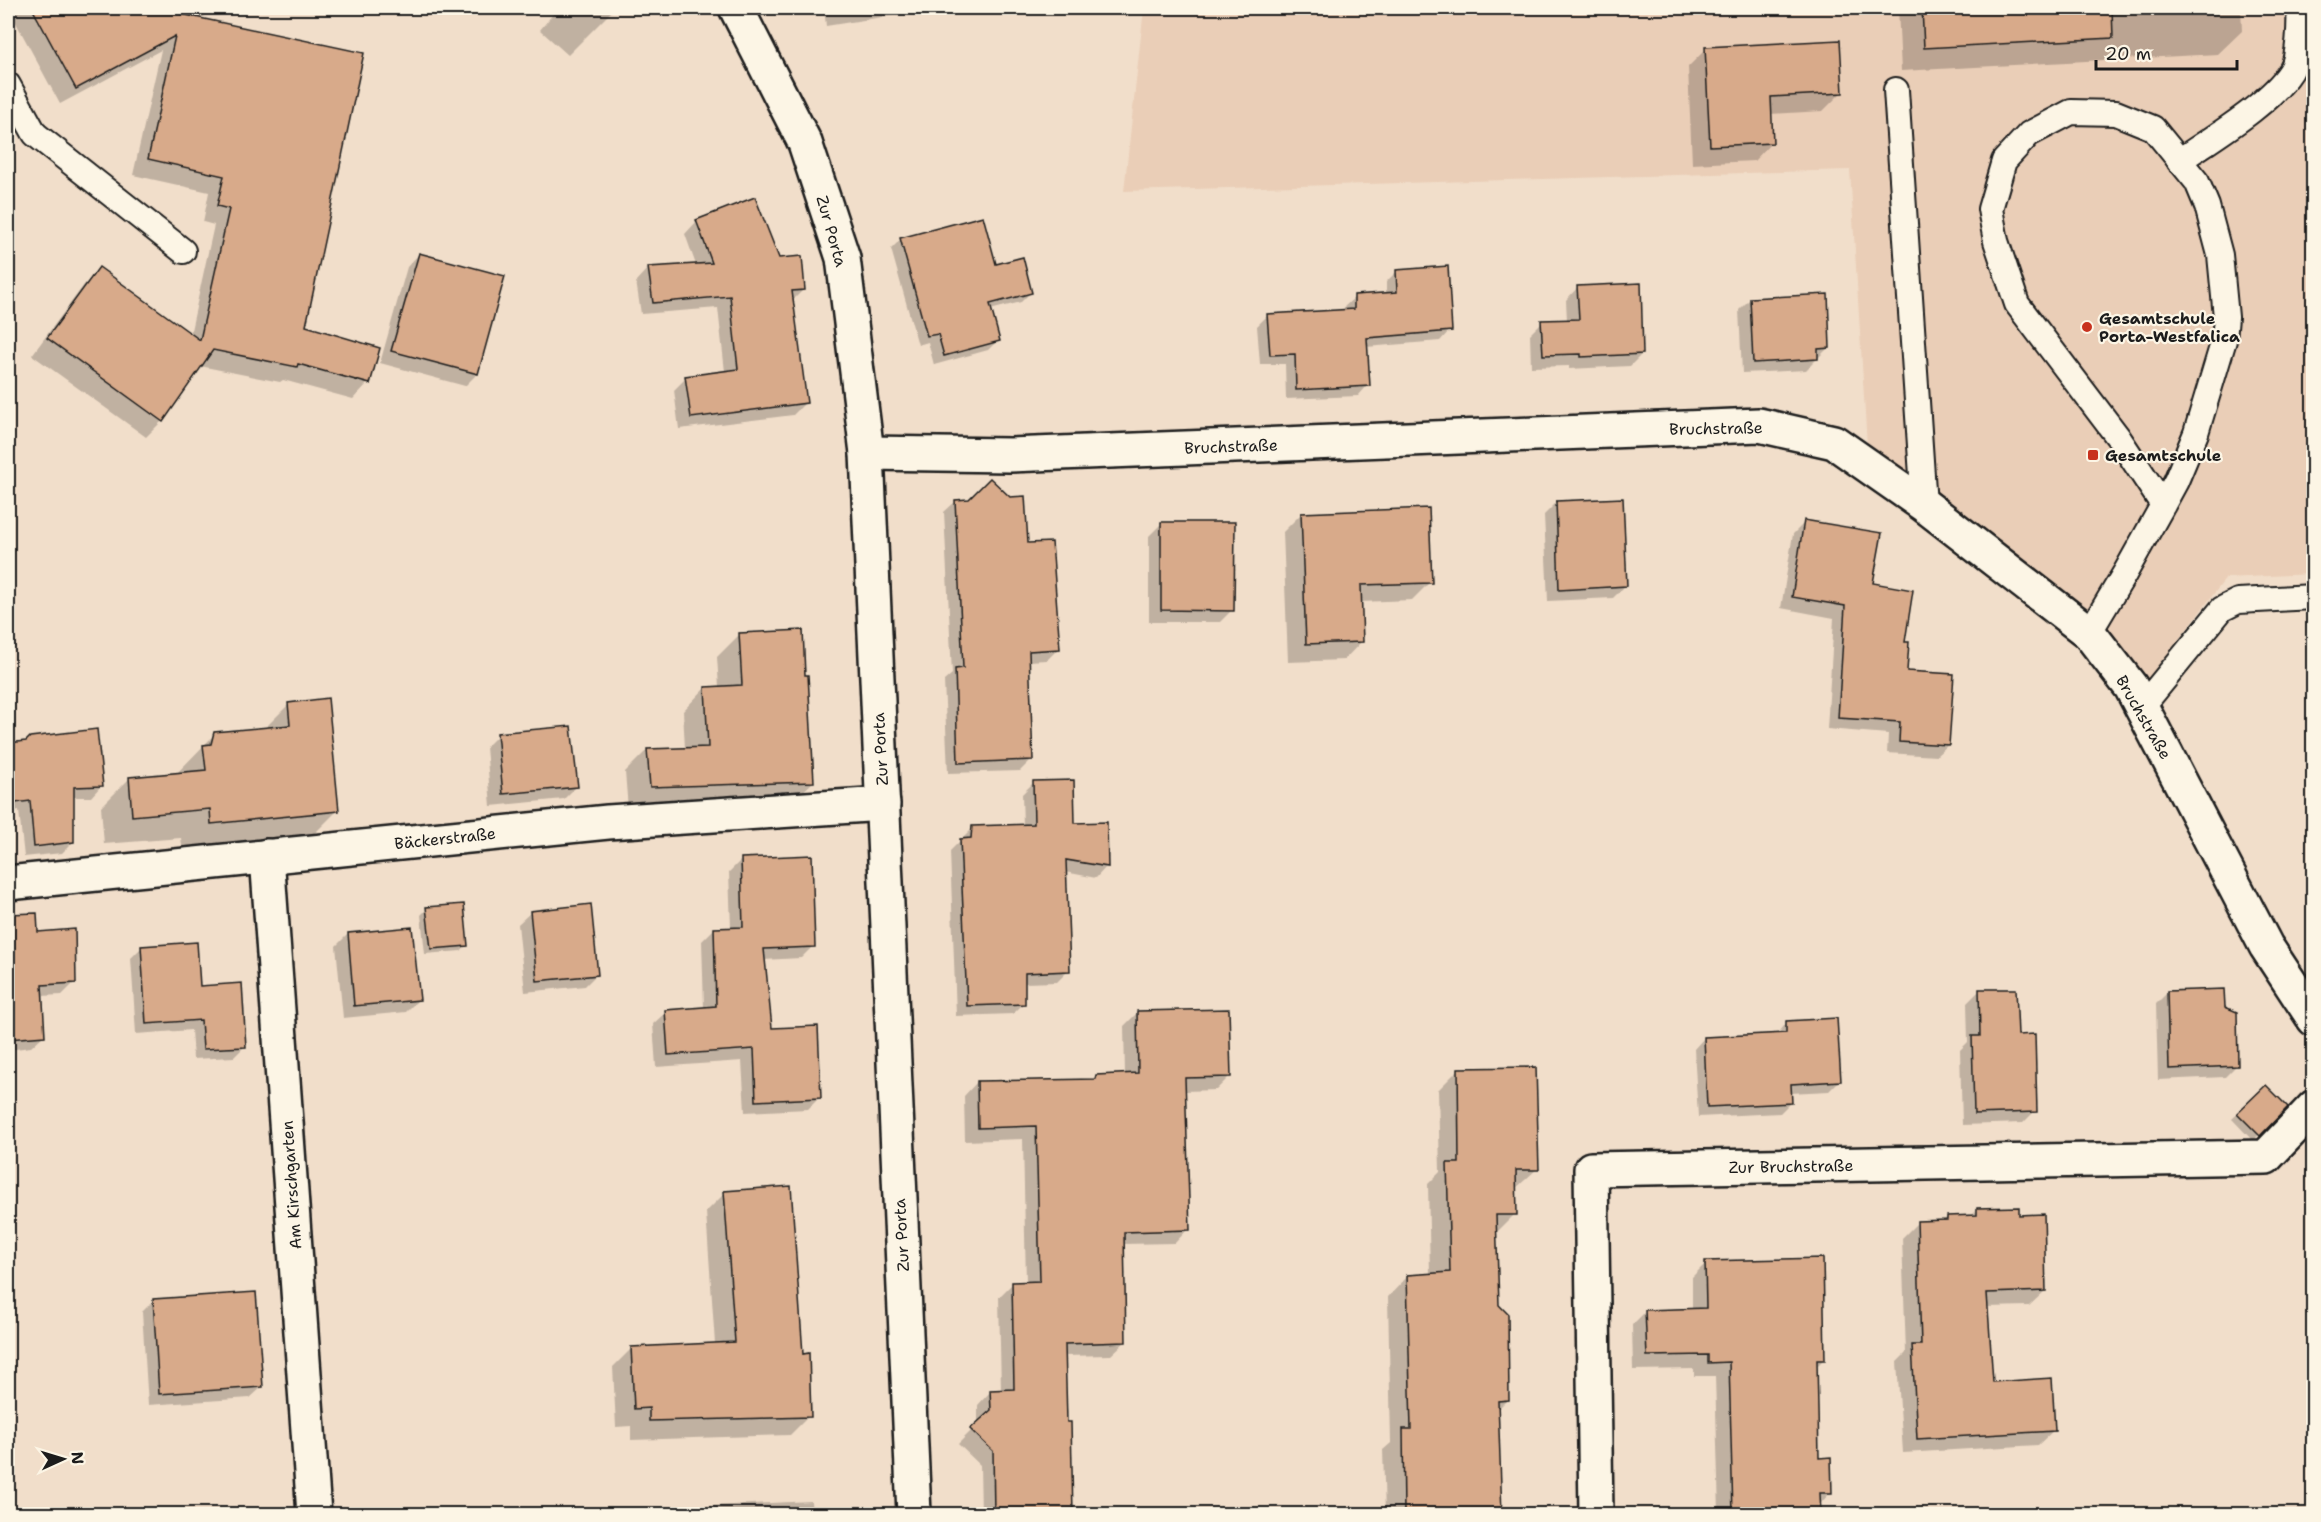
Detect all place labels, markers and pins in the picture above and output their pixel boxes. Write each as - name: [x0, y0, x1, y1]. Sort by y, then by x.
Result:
- place label: Gesamtschule Porta-Westfalica: [2099, 308, 2240, 347]
- marker: Gesamtschule Porta-Westfalica: [2080, 320, 2094, 334]
- place label: Gesamtschule: [2105, 445, 2222, 466]
- marker: Gesamtschule: [2086, 448, 2100, 462]

